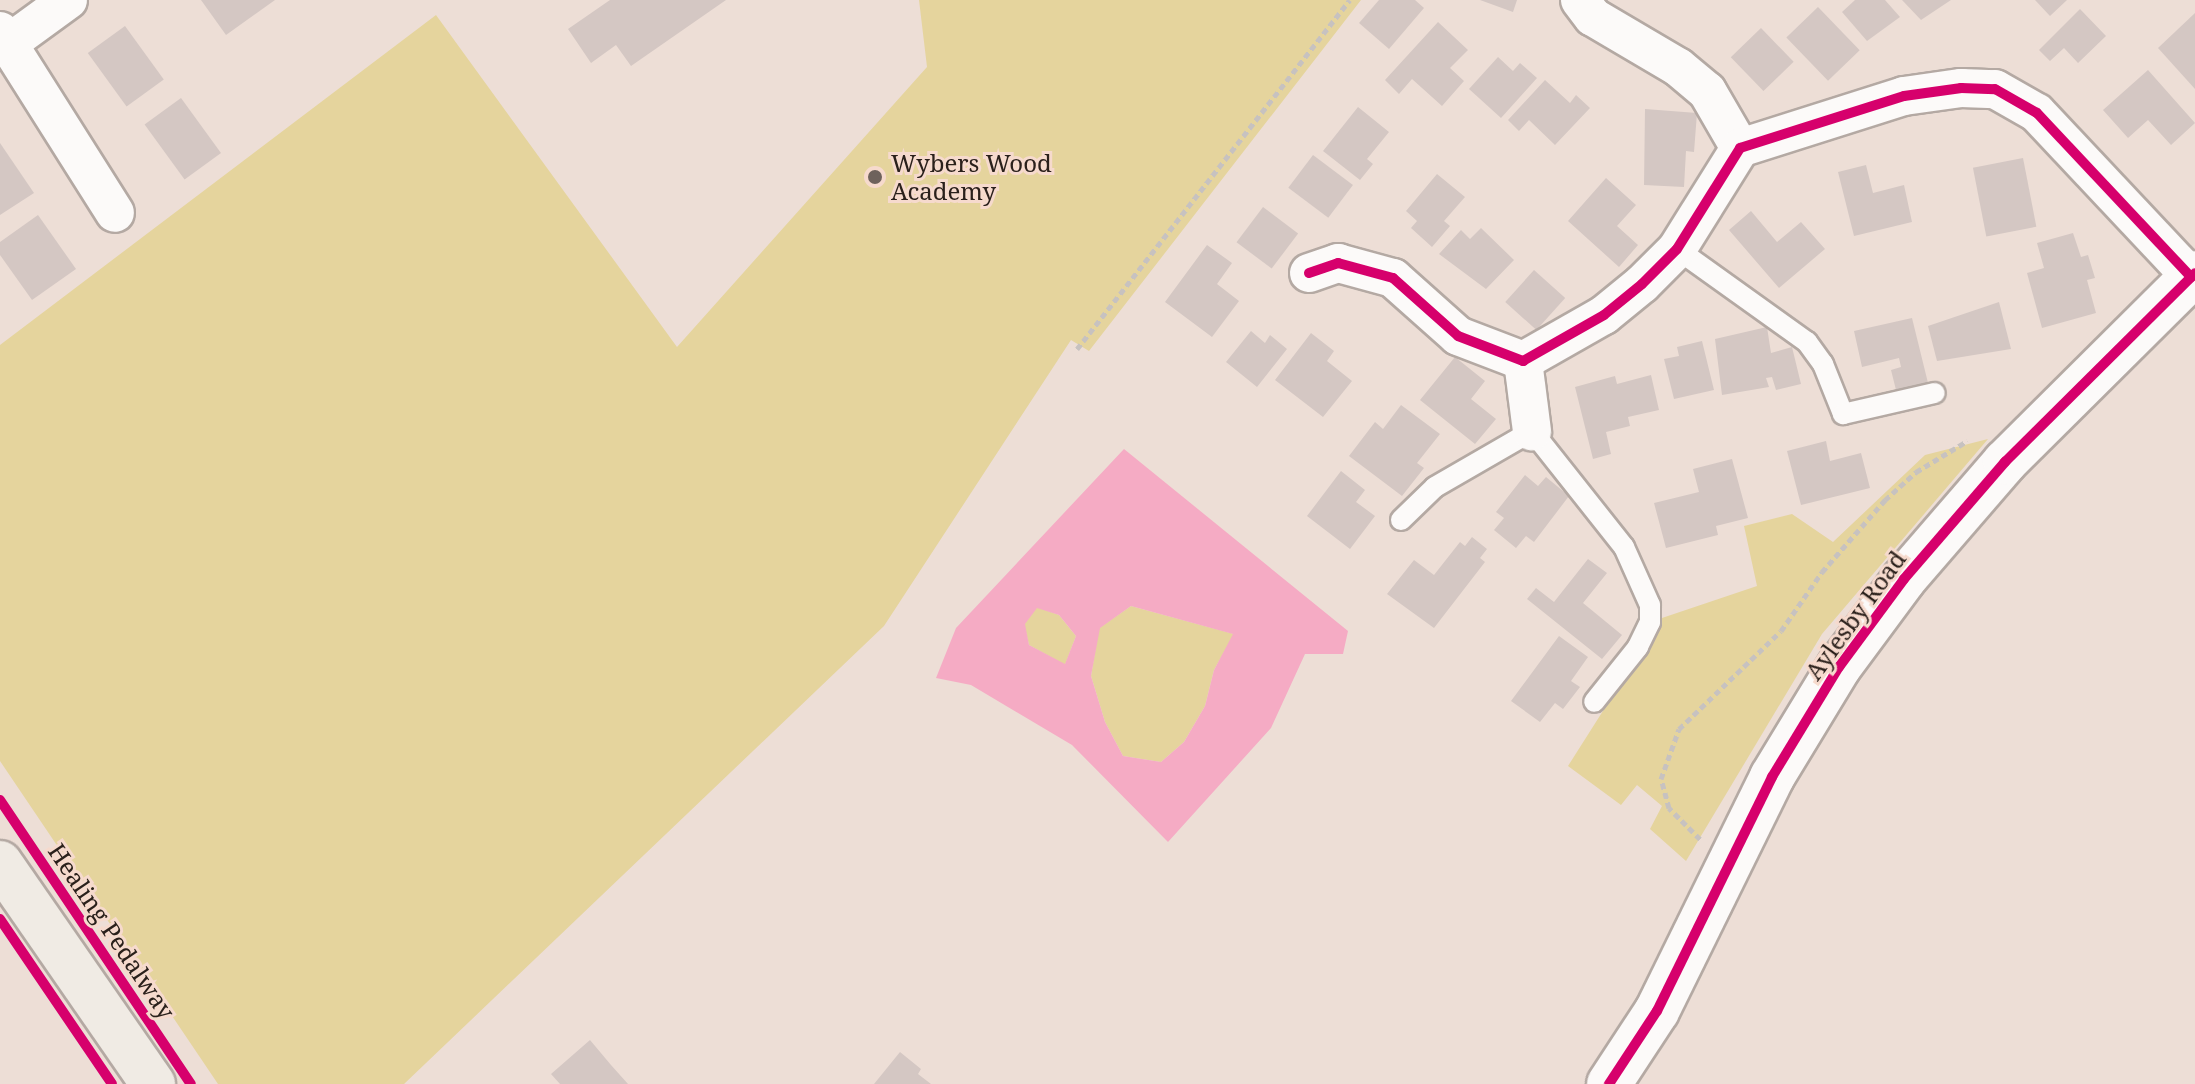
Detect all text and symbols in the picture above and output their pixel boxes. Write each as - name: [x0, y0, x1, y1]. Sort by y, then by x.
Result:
- place label: Wybers Wood Academy: [891, 149, 1052, 205]
- marker: Wybers Wood Academy: [866, 168, 884, 186]
- street label: Aylesby Road: [1799, 545, 1911, 685]
- street label: Healing Pedalway: [43, 838, 181, 1024]

